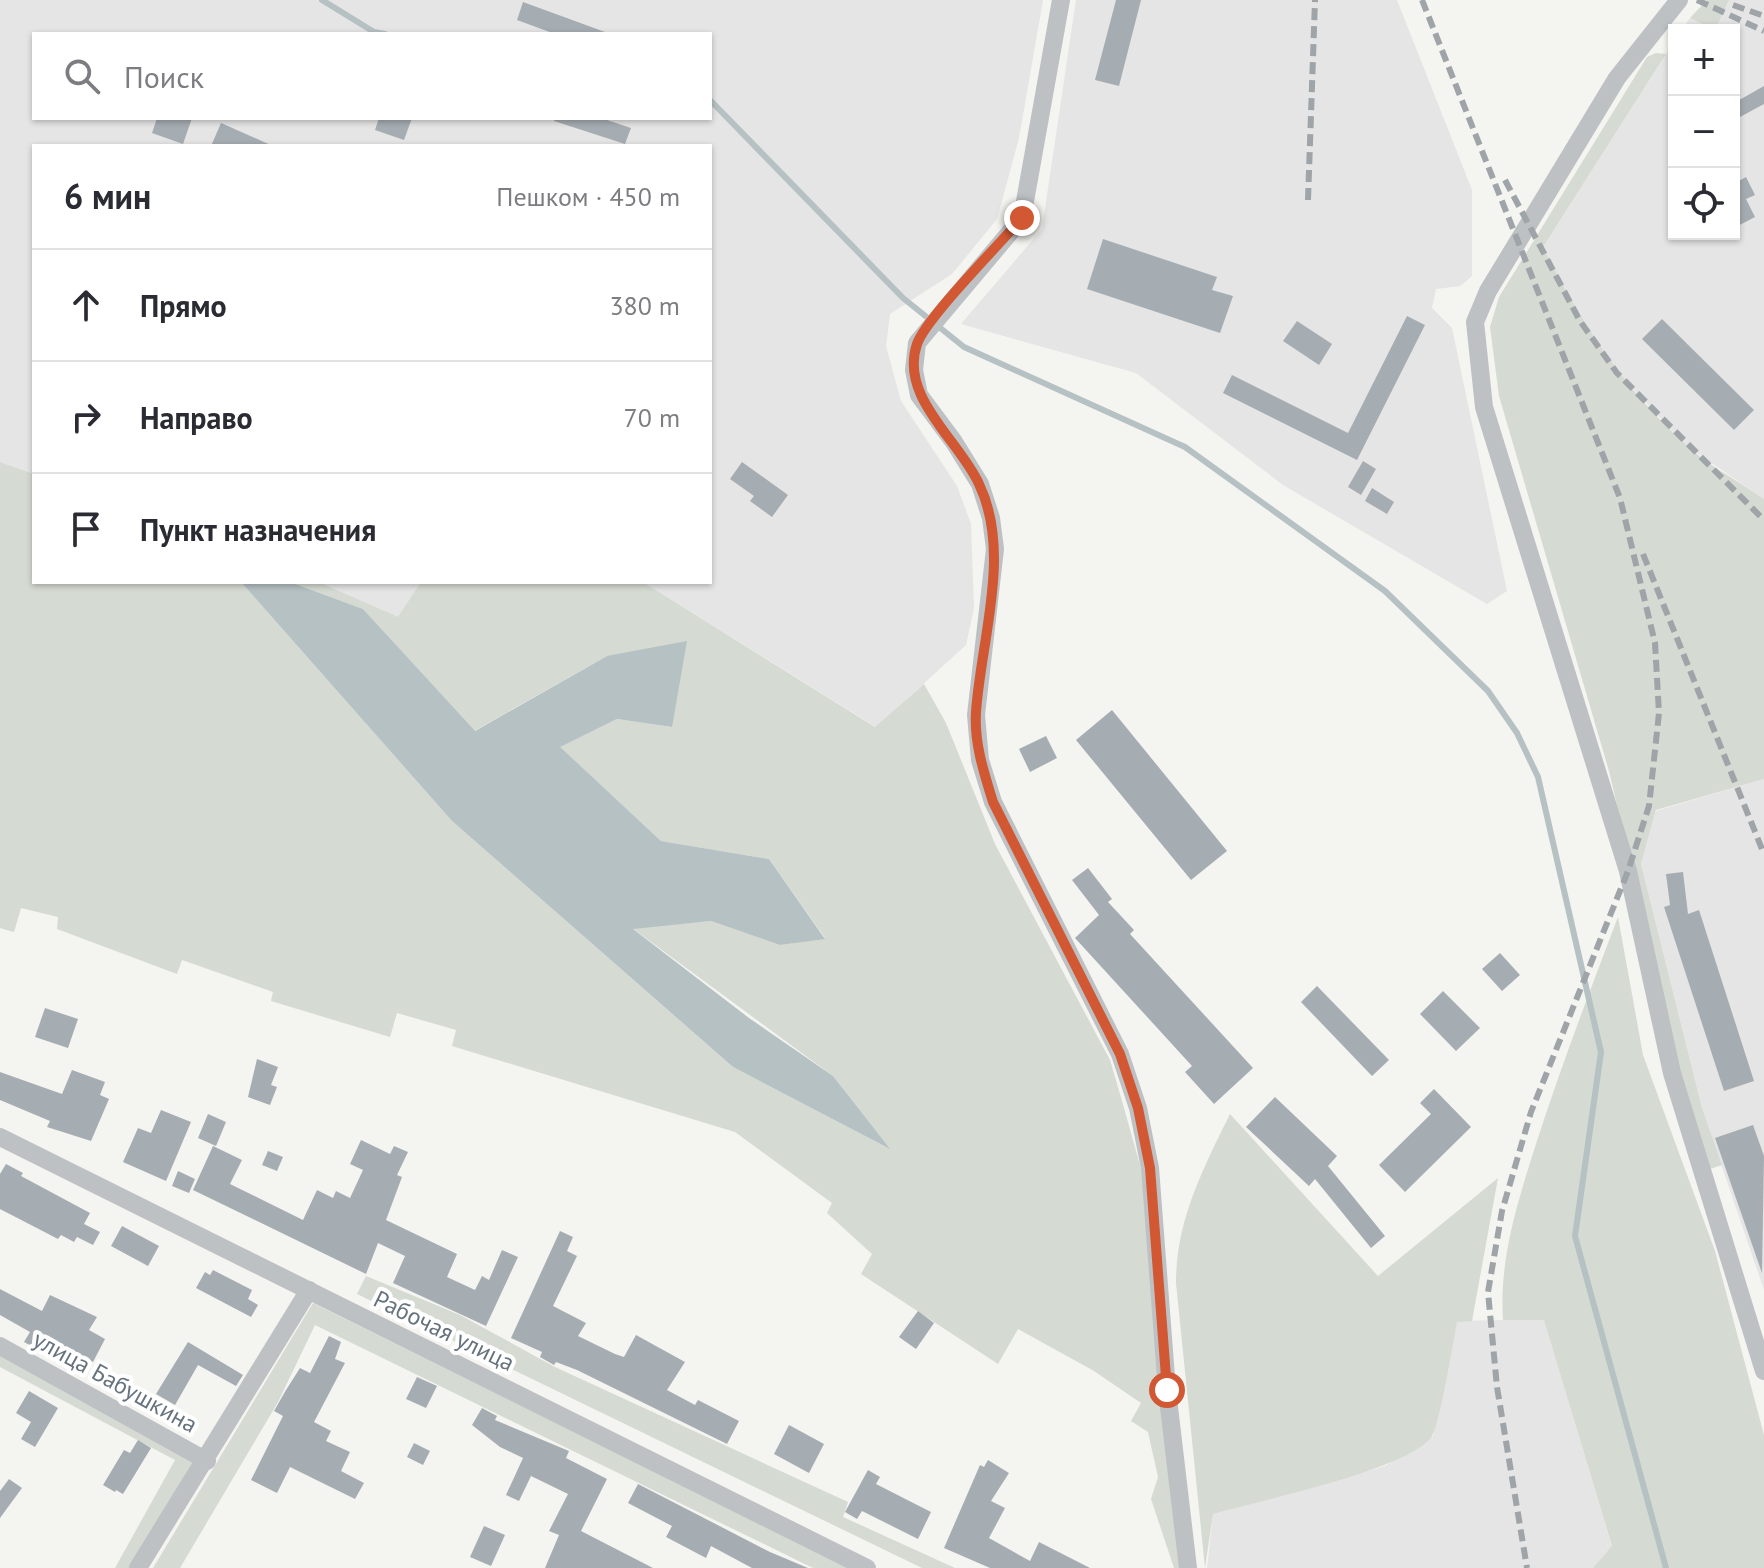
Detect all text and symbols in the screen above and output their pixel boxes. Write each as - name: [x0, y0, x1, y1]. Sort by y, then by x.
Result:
- map controls: [1668, 24, 1740, 240]
- button: +: [1668, 24, 1740, 96]
- search box: [32, 32, 712, 120]
- icon: search: [60, 54, 104, 98]
- text: Поиск: [124, 57, 204, 96]
- button: −: [1668, 96, 1740, 168]
- button: locate: [1668, 168, 1740, 240]
- text: 6 мин: [64, 174, 151, 218]
- text: Пешком · 450 m: [496, 180, 680, 213]
- route end: [1004, 200, 1040, 236]
- icon: ahead: [64, 283, 108, 327]
- text: Прямо: [140, 286, 227, 325]
- text: 380 m: [609, 289, 680, 322]
- icon: right: [64, 395, 108, 439]
- text: Направо: [140, 398, 253, 437]
- text: 70 m: [624, 401, 680, 434]
- icon: arrive: [64, 507, 108, 551]
- text: Пункт назначения: [140, 510, 376, 549]
- street label: Рабочая улица: [369, 1283, 520, 1378]
- street label: улица Бабушкина: [27, 1324, 203, 1440]
- route start: [1149, 1372, 1185, 1408]

